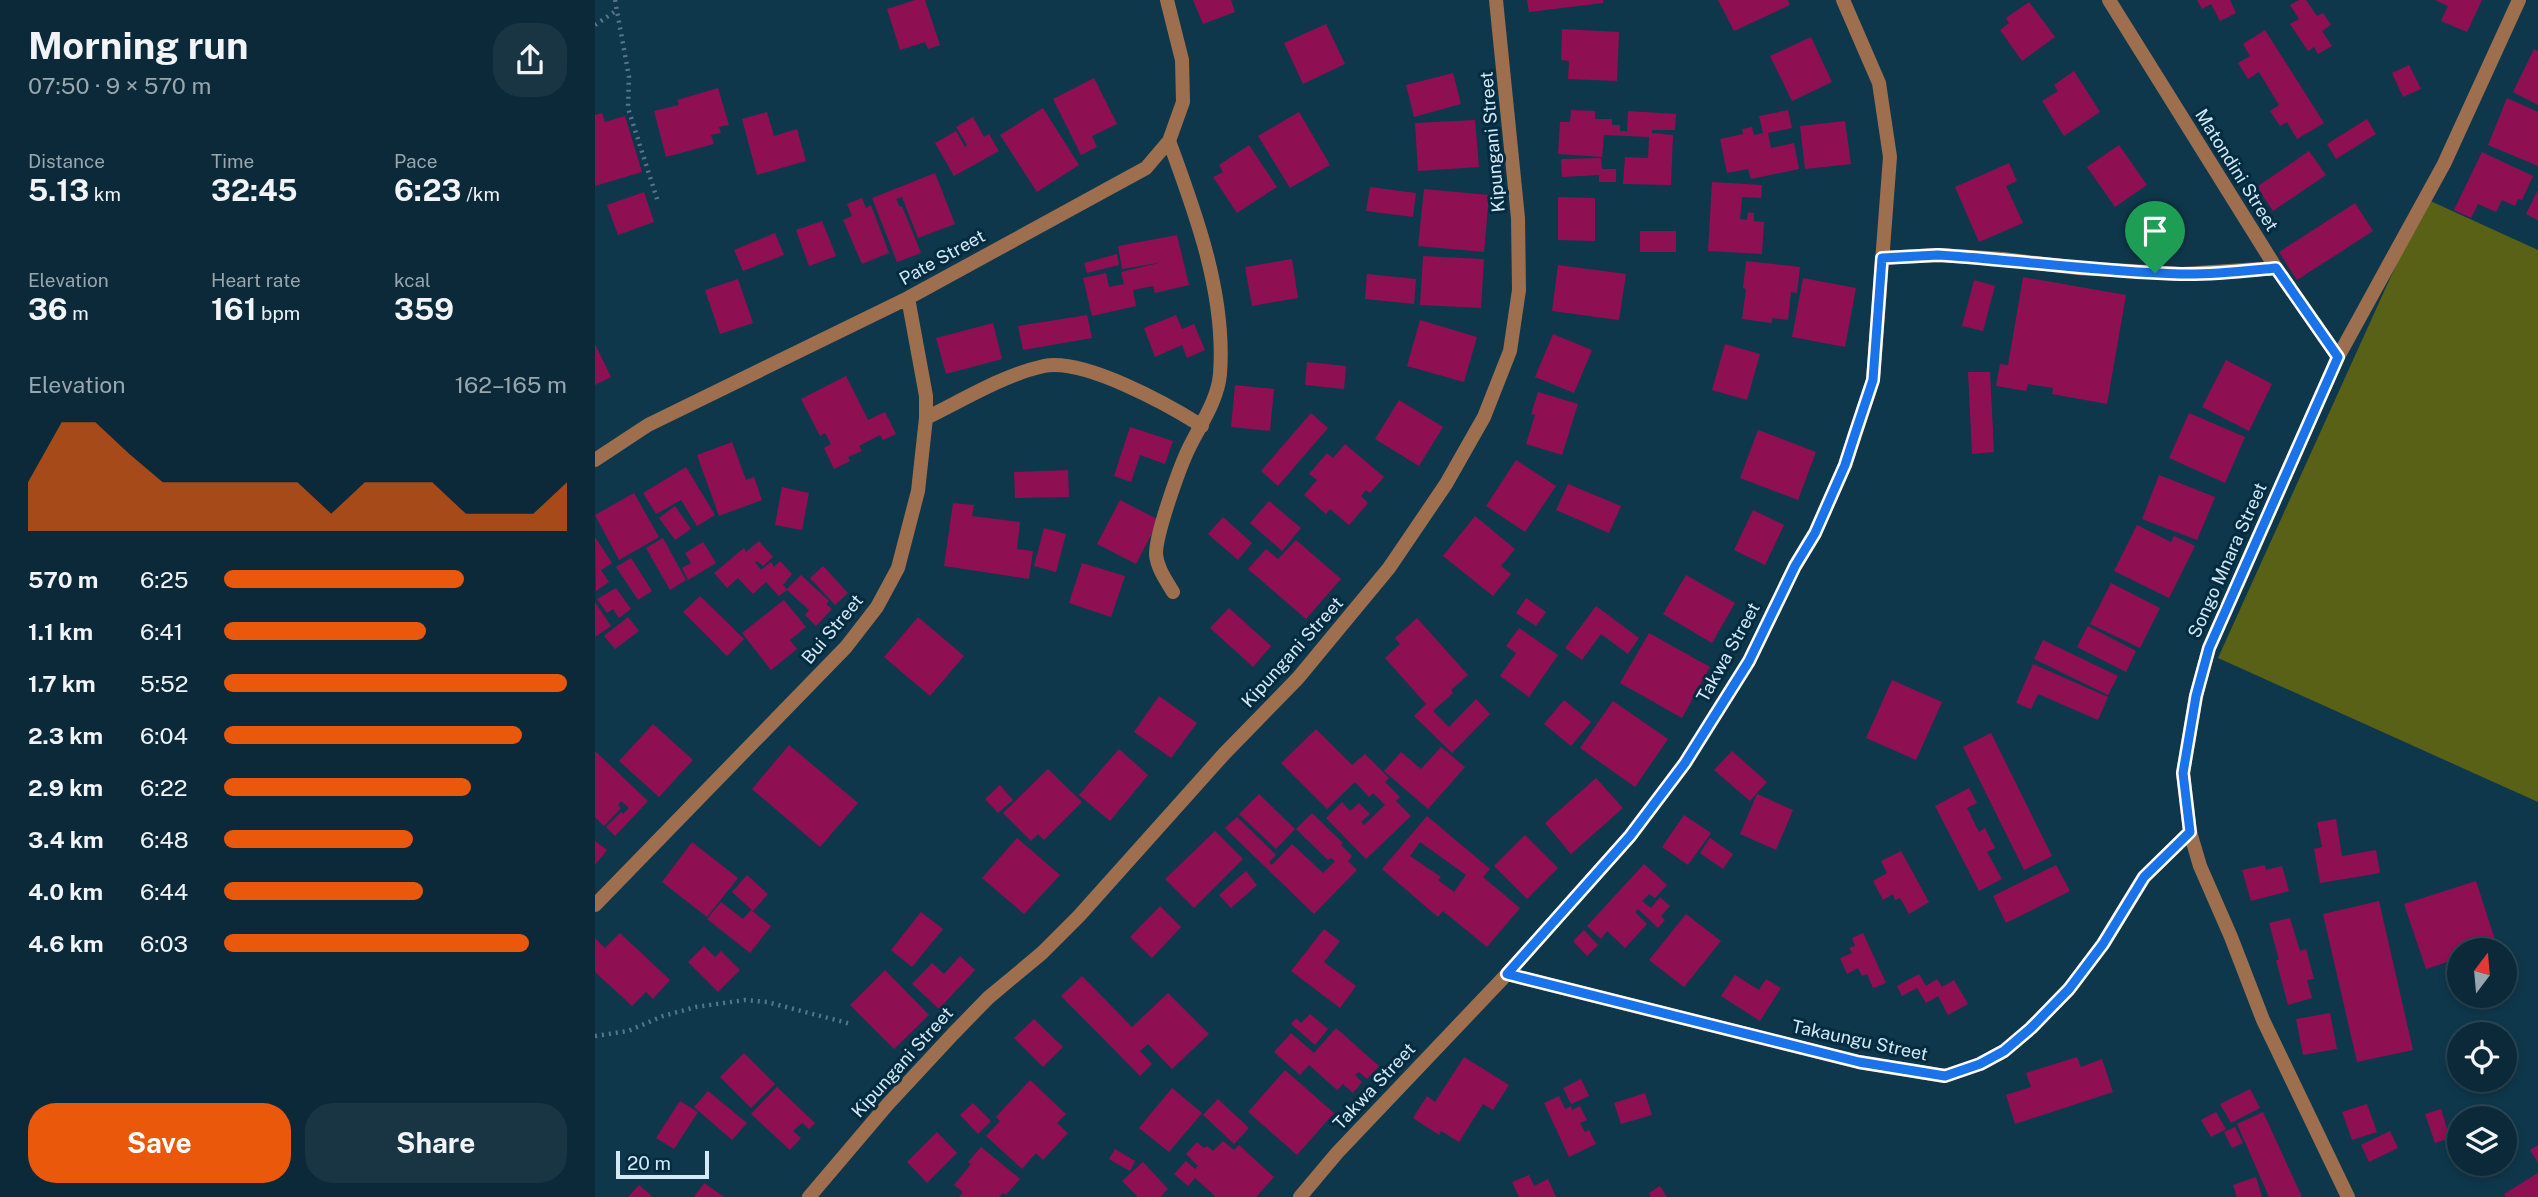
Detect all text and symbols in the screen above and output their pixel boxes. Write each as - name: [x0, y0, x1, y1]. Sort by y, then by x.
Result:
- text: Morning run: [28, 23, 249, 68]
- button: share: [493, 23, 567, 97]
- street label: Kipungani Street: [1475, 71, 1509, 213]
- text: 07:50 · 9 × 570 m: [28, 72, 211, 99]
- street label: Matondini Street: [2191, 105, 2283, 235]
- text: Distance: [28, 150, 105, 172]
- text: Time: [211, 150, 254, 172]
- text: Pace: [394, 150, 437, 172]
- text: 5.13: [28, 172, 89, 208]
- text: 32:45: [211, 172, 298, 208]
- text: 6:23: [394, 172, 462, 208]
- text: km: [89, 183, 121, 205]
- text: /km: [462, 183, 500, 205]
- pin: [2125, 201, 2185, 273]
- icon: arrive: [2136, 212, 2174, 250]
- street label: Pate Street: [896, 225, 988, 289]
- text: Elevation: [28, 269, 109, 291]
- text: Heart rate: [211, 269, 301, 291]
- text: kcal: [394, 269, 431, 291]
- text: 36: [28, 291, 68, 327]
- text: 161: [211, 291, 257, 327]
- text: 359: [394, 291, 454, 327]
- text: m: [68, 302, 89, 324]
- text: bpm: [257, 302, 300, 324]
- text: Elevation: [28, 371, 126, 398]
- text: 162–165 m: [455, 371, 567, 398]
- street label: Songo Mnara Street: [2183, 479, 2271, 641]
- text: 570 m: [28, 566, 98, 593]
- text: 6:25: [140, 566, 188, 593]
- street label: Bui Street: [797, 590, 867, 668]
- street label: Kipungani Street: [1237, 593, 1347, 711]
- street label: Takwa Street: [1692, 599, 1764, 705]
- text: 1.1 km: [28, 618, 93, 645]
- text: 6:41: [140, 618, 183, 645]
- text: 1.7 km: [28, 670, 96, 697]
- text: 5:52: [140, 670, 188, 697]
- text: 2.3 km: [28, 722, 103, 749]
- text: 6:04: [140, 722, 188, 749]
- text: 2.9 km: [28, 774, 103, 801]
- text: 6:22: [140, 774, 187, 801]
- text: 3.4 km: [28, 826, 104, 853]
- text: 6:48: [140, 826, 189, 853]
- text: 4.0 km: [28, 878, 103, 905]
- text: 6:44: [140, 878, 188, 905]
- text: 4.6 km: [28, 930, 104, 957]
- text: 6:03: [140, 930, 188, 957]
- north arrow: [2447, 938, 2517, 1008]
- map controls: [2447, 938, 2517, 1176]
- street label: Kipungani Street: [847, 1003, 957, 1121]
- street label: Takaungu Street: [1790, 1015, 1930, 1065]
- button: locate: [2447, 1022, 2517, 1092]
- street label: Takwa Street: [1329, 1038, 1419, 1134]
- button: Save: [28, 1103, 291, 1183]
- button: Share: [305, 1103, 567, 1183]
- button: layers: [2447, 1106, 2517, 1176]
- scale bar: [616, 1148, 709, 1180]
- text: 20 m: [627, 1152, 671, 1174]

